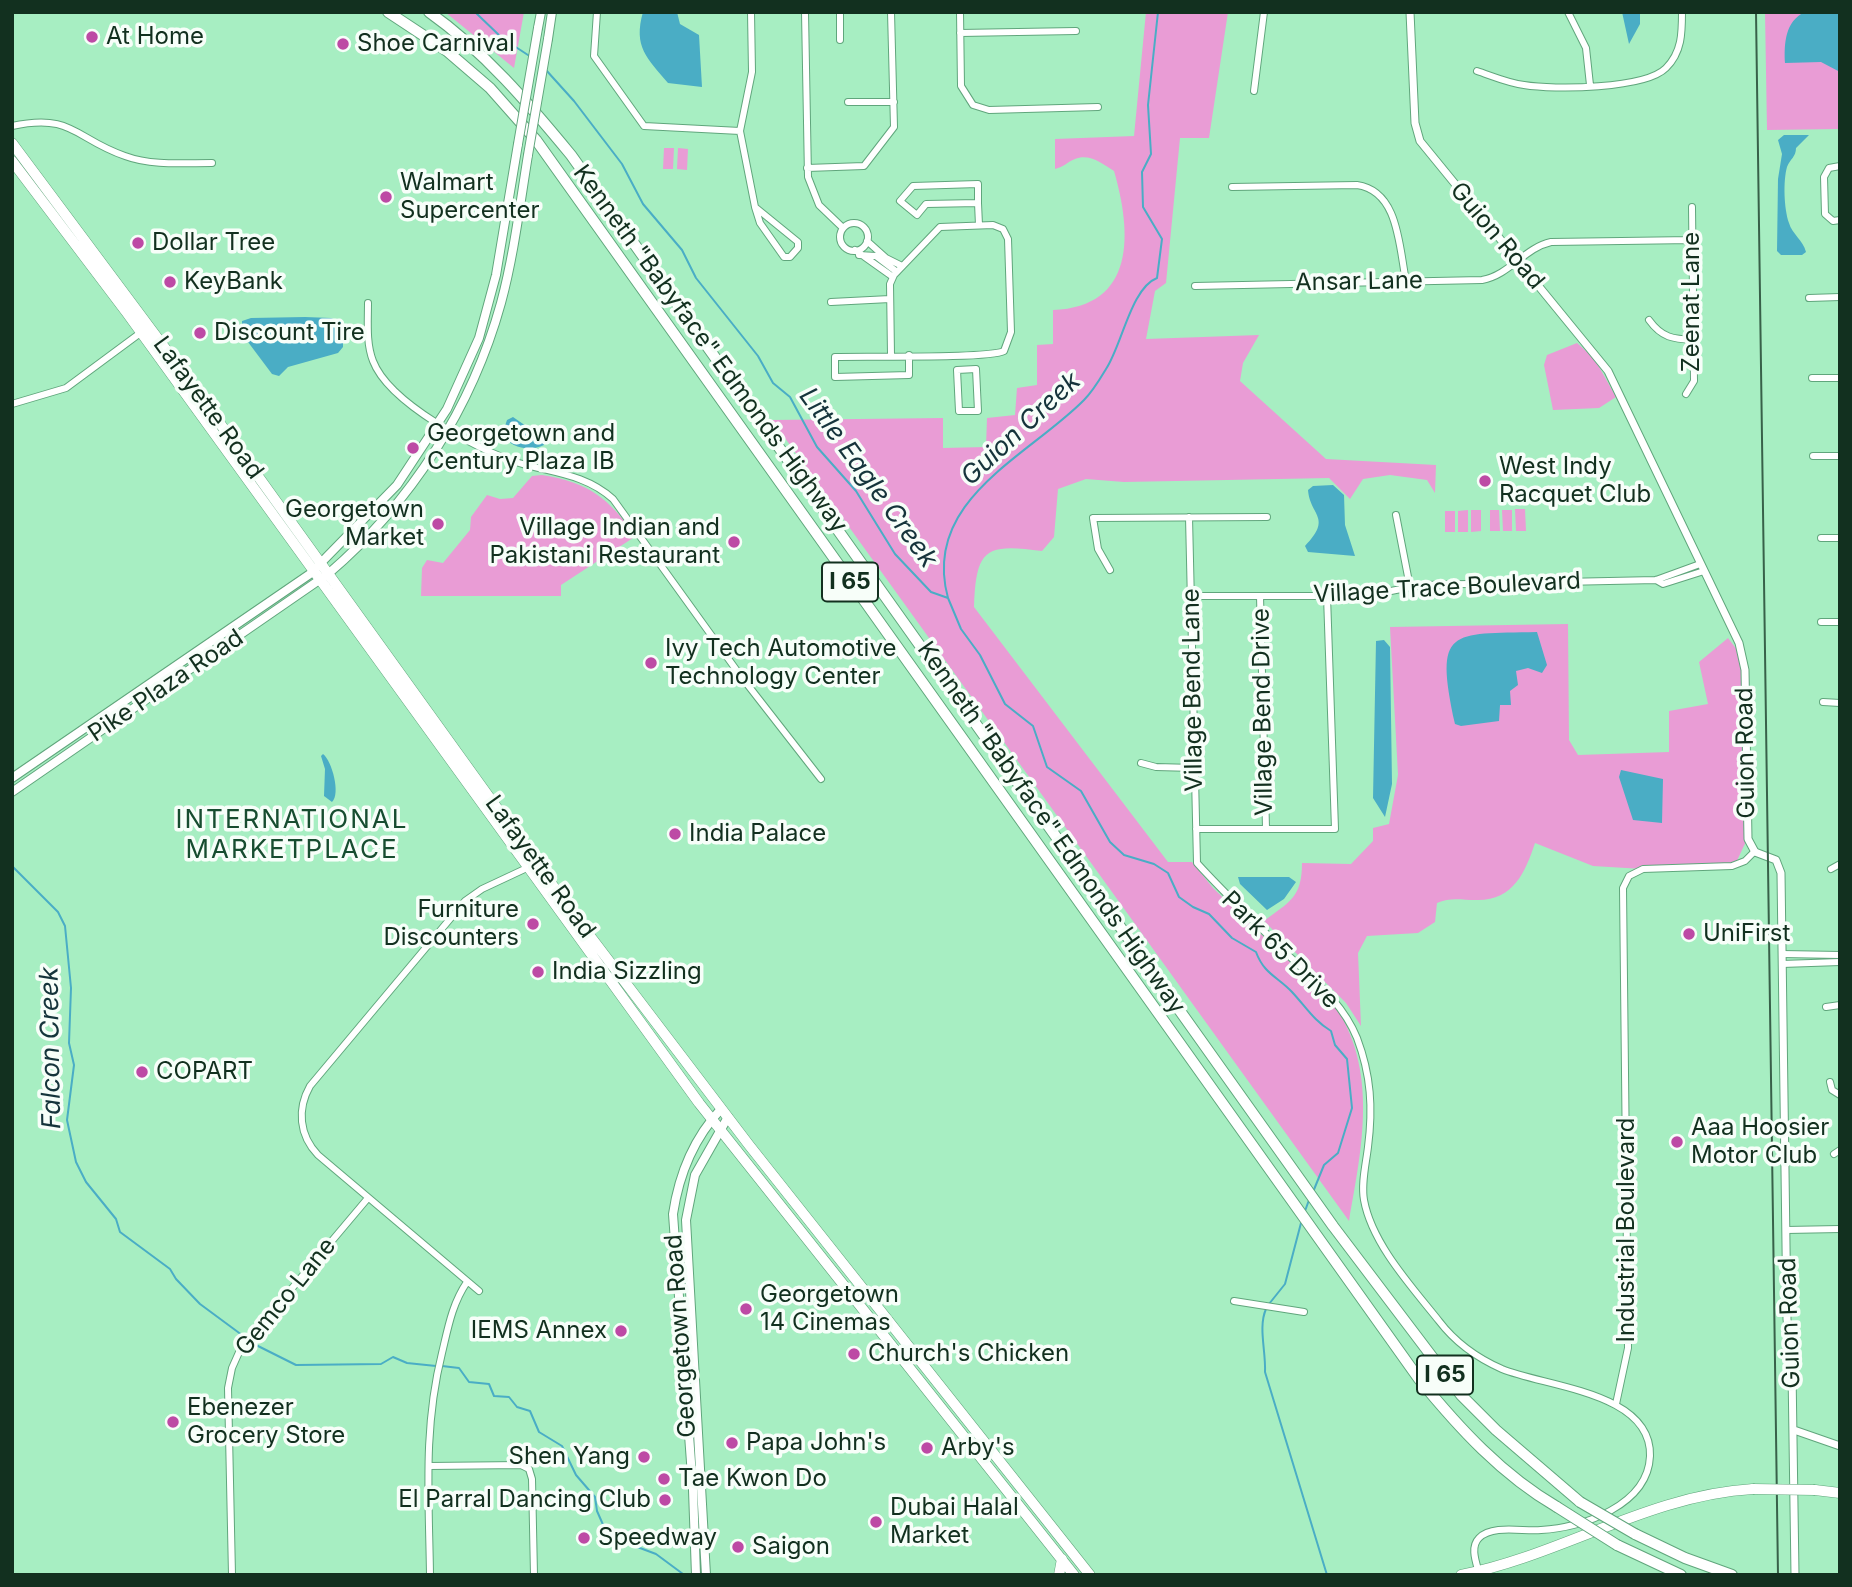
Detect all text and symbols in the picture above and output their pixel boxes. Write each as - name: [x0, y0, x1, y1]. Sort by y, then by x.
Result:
- place label: At Home: [106, 23, 204, 51]
- marker: At Home: [84, 29, 100, 45]
- place label: Shoe Carnival: [357, 30, 515, 58]
- marker: Shoe Carnival: [335, 36, 351, 52]
- street label: Kenneth "Babyface" Edmonds Highway: [567, 159, 853, 539]
- place label: Walmart Supercenter: [400, 169, 539, 225]
- street label: Guion Road: [1444, 177, 1550, 295]
- marker: Walmart Supercenter: [378, 189, 394, 205]
- place label: Dollar Tree: [152, 229, 275, 257]
- street label: Zeenat Lane: [1678, 232, 1706, 372]
- marker: Dollar Tree: [130, 235, 146, 251]
- street label: Ansar Lane: [1295, 266, 1423, 298]
- place label: KeyBank: [184, 268, 283, 296]
- marker: KeyBank: [162, 274, 178, 290]
- place label: Discount Tire: [214, 319, 365, 347]
- marker: Discount Tire: [192, 325, 208, 341]
- street label: Lafayette Road: [147, 331, 269, 485]
- water label: Guion Creek: [955, 366, 1087, 492]
- water label: Little Eagle Creek: [792, 382, 944, 574]
- place label: Georgetown and Century Plaza IB: [427, 420, 615, 476]
- marker: Georgetown and Century Plaza IB: [405, 440, 421, 456]
- place label: West Indy Racquet Club: [1499, 453, 1651, 509]
- marker: West Indy Racquet Club: [1477, 473, 1493, 489]
- place label: Georgetown Market: [285, 496, 424, 552]
- place label: Village Indian and Pakistani Restaurant: [489, 514, 720, 570]
- marker: Georgetown Market: [430, 516, 446, 532]
- marker: Village Indian and Pakistani Restaurant: [726, 534, 742, 550]
- road number: I 65: [822, 562, 878, 602]
- street label: Village Trace Boulevard: [1313, 567, 1581, 609]
- street label: Village Bend Lane: [1177, 588, 1209, 792]
- street label: Village Bend Drive: [1247, 608, 1279, 816]
- street label: Pike Plaza Road: [83, 624, 249, 748]
- place label: Ivy Tech Automotive Technology Center: [665, 635, 896, 691]
- street label: Kenneth "Babyface" Edmonds Highway: [911, 636, 1191, 1020]
- marker: Ivy Tech Automotive Technology Center: [643, 655, 659, 671]
- street label: Guion Road: [1730, 687, 1762, 819]
- street label: Lafayette Road: [479, 790, 601, 944]
- district label: INTERNATIONAL MARKETPLACE: [177, 804, 407, 866]
- place label: India Palace: [689, 820, 826, 848]
- marker: India Palace: [667, 826, 683, 842]
- street label: Park 65 Drive: [1215, 885, 1345, 1015]
- place label: Furniture Discounters: [383, 896, 519, 952]
- marker: Furniture Discounters: [525, 916, 541, 932]
- place label: UniFirst: [1703, 920, 1790, 948]
- marker: UniFirst: [1681, 926, 1697, 942]
- place label: India Sizzling: [552, 958, 702, 986]
- marker: India Sizzling: [530, 964, 546, 980]
- water label: Falcon Creek: [34, 967, 68, 1129]
- place label: COPART: [156, 1058, 253, 1086]
- marker: COPART: [134, 1064, 150, 1080]
- place label: Aaa Hoosier Motor Club: [1691, 1114, 1829, 1170]
- street label: Industrial Boulevard: [1613, 1117, 1641, 1343]
- marker: Aaa Hoosier Motor Club: [1669, 1134, 1685, 1150]
- street label: Gemco Lane: [230, 1232, 342, 1362]
- street label: Georgetown Road: [660, 1233, 702, 1439]
- street label: Guion Road: [1773, 1257, 1807, 1389]
- place label: Georgetown 14 Cinemas: [760, 1281, 899, 1337]
- marker: Georgetown 14 Cinemas: [738, 1301, 754, 1317]
- place label: IEMS Annex: [471, 1317, 607, 1345]
- marker: IEMS Annex: [613, 1323, 629, 1339]
- place label: Church's Chicken: [868, 1340, 1069, 1368]
- marker: Church's Chicken: [846, 1346, 862, 1362]
- road number: I 65: [1417, 1356, 1473, 1394]
- place label: Ebenezer Grocery Store: [187, 1394, 345, 1450]
- marker: Ebenezer Grocery Store: [165, 1414, 181, 1430]
- place label: Papa John's: [746, 1429, 886, 1457]
- place label: Arby's: [941, 1434, 1015, 1462]
- marker: Papa John's: [724, 1435, 740, 1451]
- marker: Arby's: [919, 1440, 935, 1456]
- place label: Shen Yang: [509, 1443, 630, 1471]
- marker: Shen Yang: [636, 1449, 652, 1465]
- place label: Tae Kwon Do: [678, 1465, 827, 1493]
- marker: Tae Kwon Do: [656, 1471, 672, 1487]
- place label: El Parral Dancing Club: [398, 1486, 651, 1514]
- marker: El Parral Dancing Club: [657, 1492, 673, 1508]
- place label: Dubai Halal Market: [890, 1494, 1019, 1550]
- marker: Dubai Halal Market: [868, 1514, 884, 1530]
- place label: Speedway: [598, 1524, 717, 1552]
- marker: Speedway: [576, 1530, 592, 1546]
- place label: Saigon: [752, 1533, 830, 1561]
- marker: Saigon: [730, 1539, 746, 1555]

